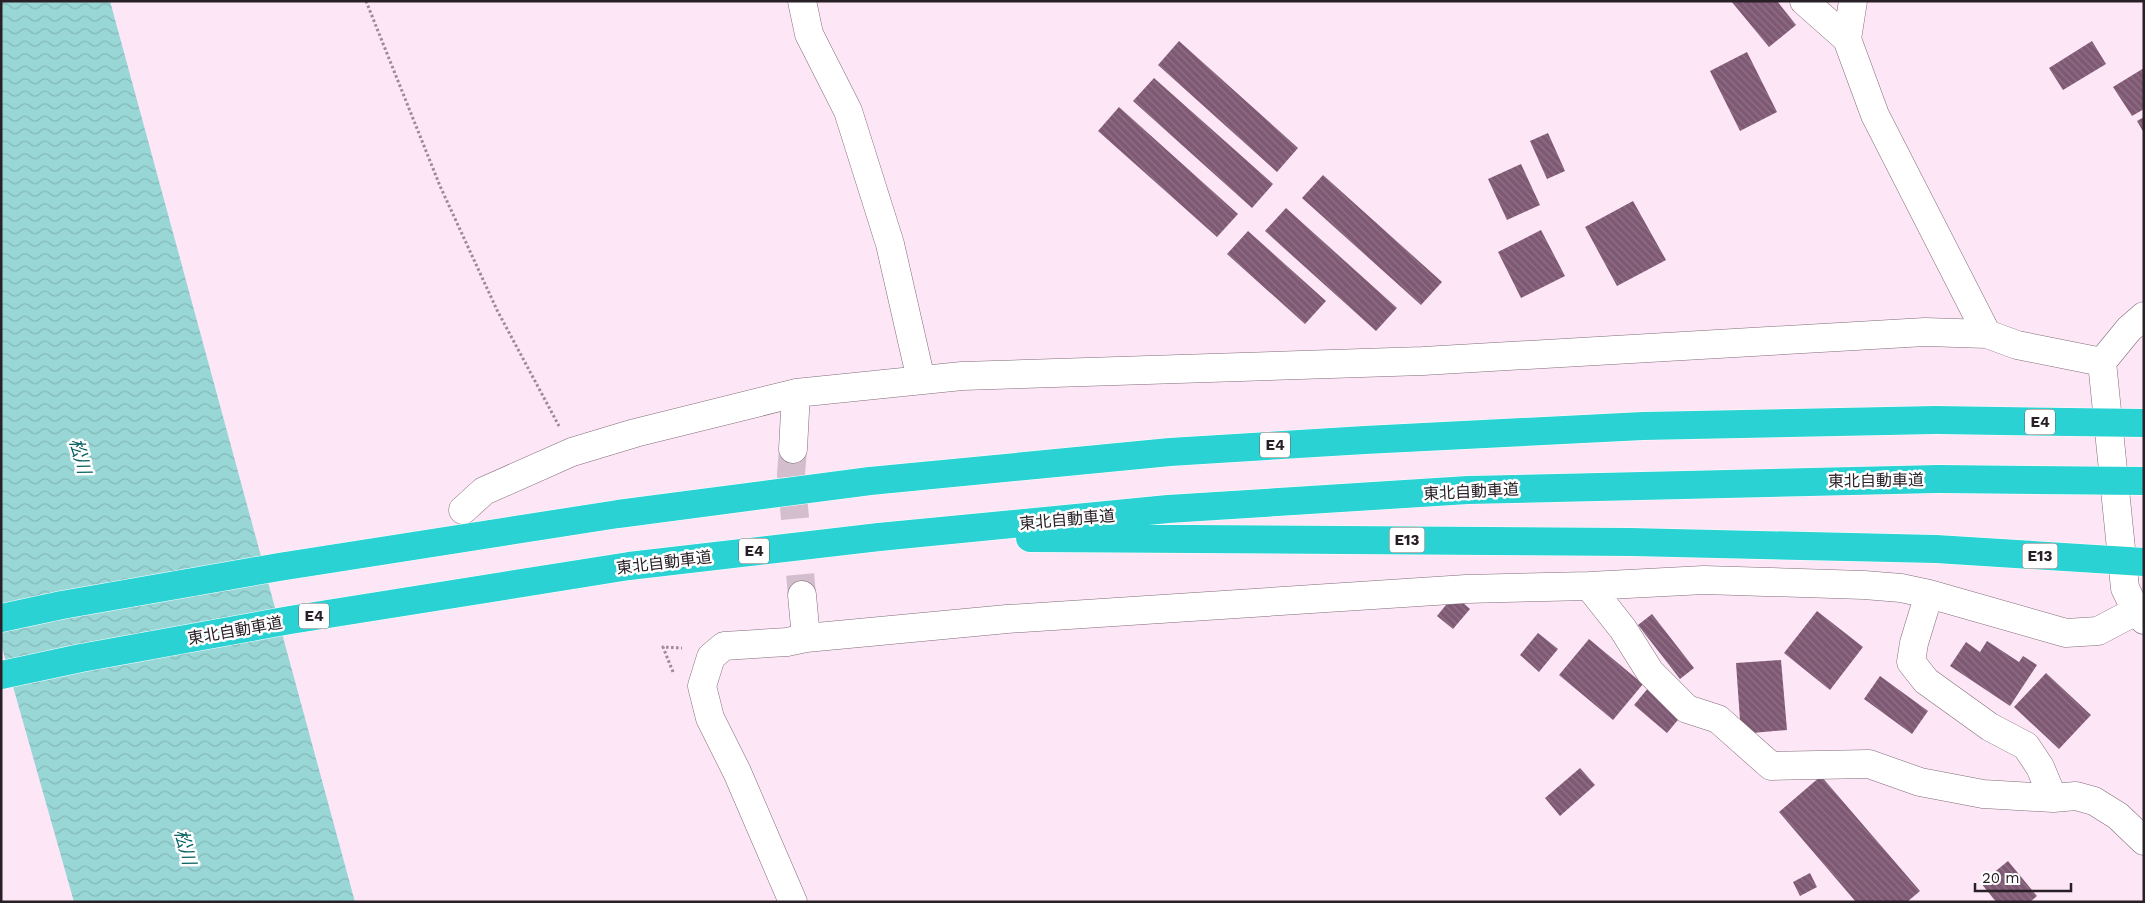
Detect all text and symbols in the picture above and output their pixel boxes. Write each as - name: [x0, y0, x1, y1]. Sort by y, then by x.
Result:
- road number: E4: [2025, 410, 2055, 434]
- road number: E4: [1260, 432, 1290, 458]
- water label: 松川: [66, 436, 96, 478]
- street label: 東北自動車道: [1828, 470, 1924, 491]
- street label: 東北自動車道: [1423, 479, 1519, 503]
- street label: 東北自動車道: [1018, 506, 1116, 533]
- road number: E13: [1390, 528, 1424, 552]
- road number: E4: [739, 538, 769, 564]
- road number: E13: [2022, 544, 2058, 568]
- street label: 東北自動車道: [615, 547, 713, 578]
- road number: E4: [299, 604, 329, 628]
- street label: 東北自動車道: [186, 613, 284, 648]
- water label: 松川: [171, 827, 201, 869]
- scale bar: [1975, 860, 2071, 892]
- text: 20 m: [1982, 869, 2020, 887]

